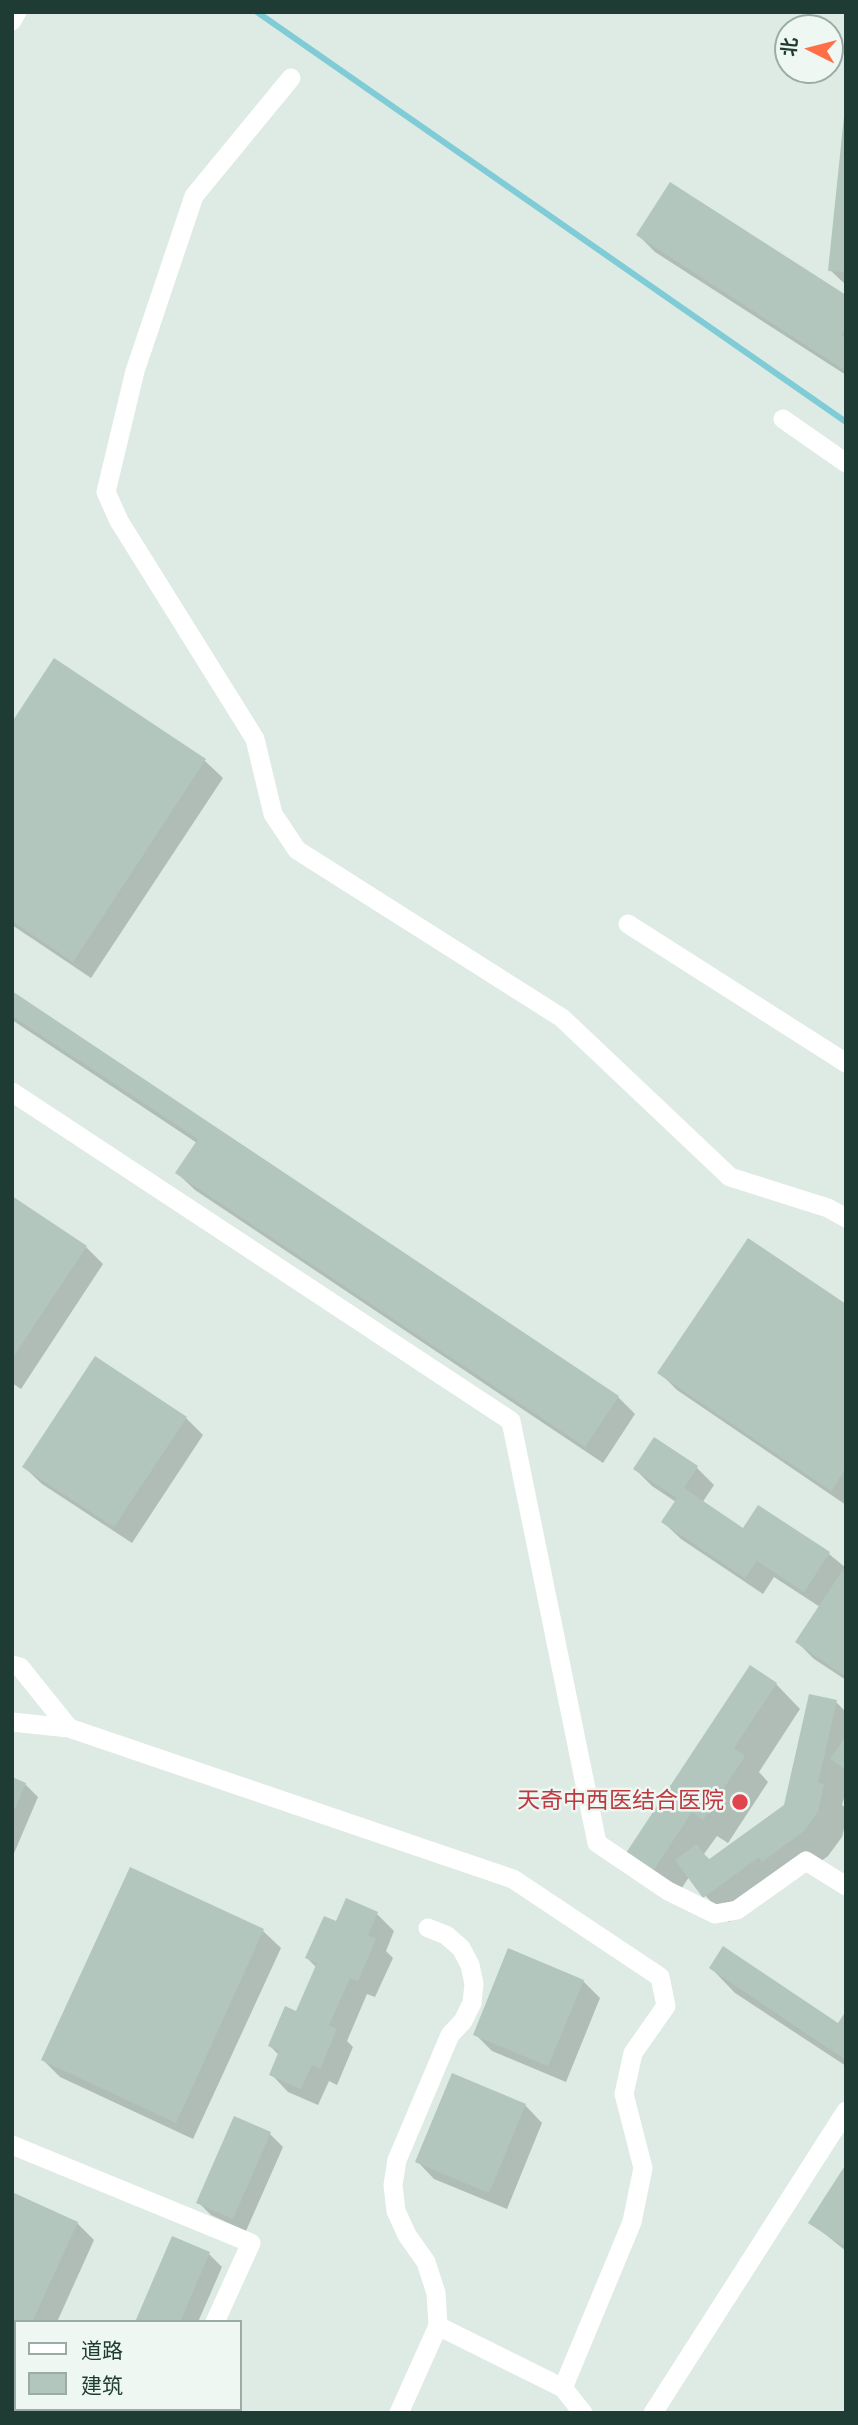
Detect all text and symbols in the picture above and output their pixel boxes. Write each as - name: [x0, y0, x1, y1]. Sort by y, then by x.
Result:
- north arrow: [774, 14, 844, 84]
- text: 北: [777, 36, 802, 58]
- place label: 天奇中西医结合医院: [517, 1788, 724, 1816]
- marker: 天奇中西医结合医院: [730, 1792, 750, 1812]
- legend: [14, 2320, 242, 2411]
- text: 道路: [81, 2339, 123, 2363]
- text: 建筑: [81, 2374, 123, 2398]

